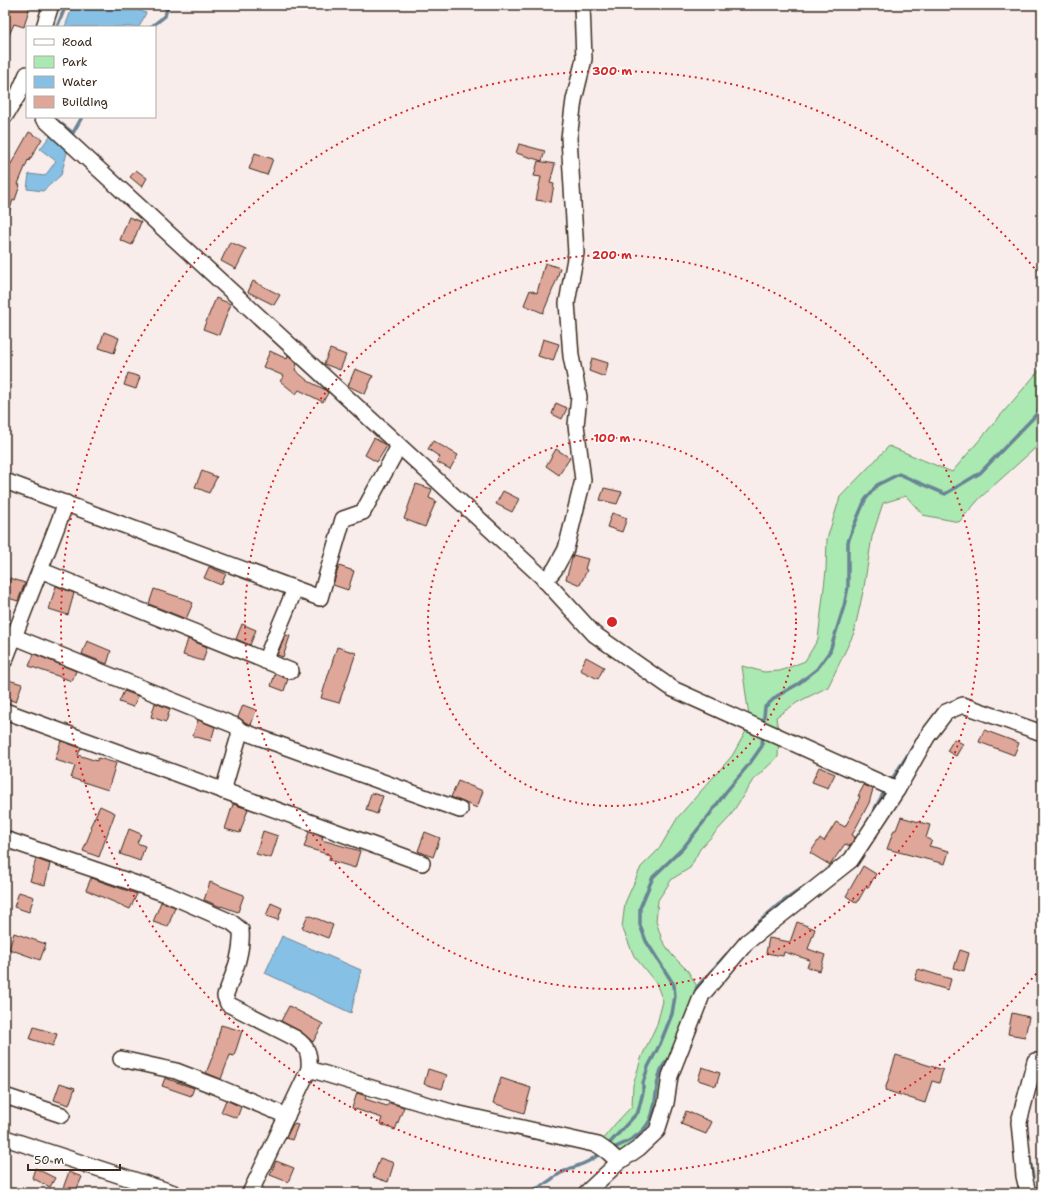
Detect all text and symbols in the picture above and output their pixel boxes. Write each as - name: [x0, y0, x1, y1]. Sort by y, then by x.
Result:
- legend: [26, 26, 156, 118]
- text: Road: [62, 34, 93, 50]
- text: Park: [62, 54, 88, 70]
- text: 300 m: [592, 63, 632, 79]
- text: Water: [62, 74, 98, 90]
- text: Building: [62, 94, 108, 110]
- text: 200 m: [592, 247, 632, 263]
- text: 100 m: [594, 430, 631, 446]
- centre of rings: [605, 615, 619, 629]
- scale bar: [28, 1146, 120, 1172]
- text: 50 m: [34, 1152, 64, 1168]

